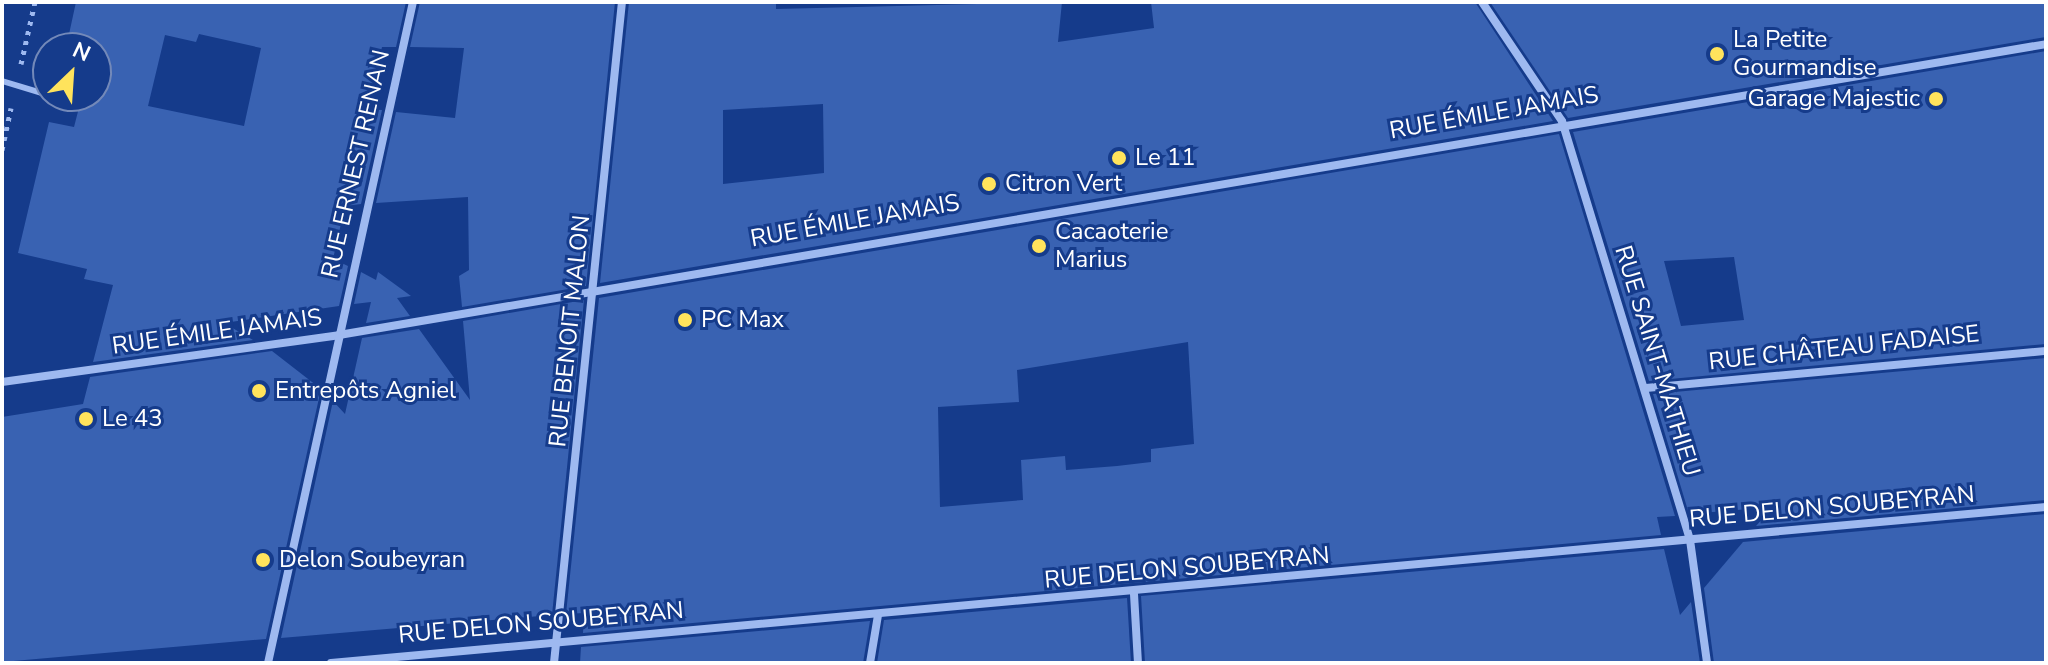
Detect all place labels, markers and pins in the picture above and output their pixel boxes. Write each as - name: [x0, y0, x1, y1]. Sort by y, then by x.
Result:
- place label: La Petite Gourmandise: [1733, 26, 1877, 82]
- marker: La Petite Gourmandise: [1708, 45, 1726, 63]
- place label: Garage Majestic: [1747, 85, 1920, 113]
- marker: Garage Majestic: [1927, 90, 1945, 108]
- place label: Le 11: [1135, 144, 1196, 172]
- marker: Le 11: [1110, 149, 1128, 167]
- place label: Citron Vert: [1005, 170, 1122, 198]
- marker: Citron Vert: [980, 175, 998, 193]
- place label: Cacaoterie Marius: [1055, 218, 1168, 274]
- marker: Cacaoterie Marius: [1030, 237, 1048, 255]
- place label: PC Max: [701, 306, 784, 334]
- marker: PC Max: [676, 311, 694, 329]
- place label: Entrepôts Agniel: [275, 377, 456, 405]
- marker: Entrepôts Agniel: [250, 382, 268, 400]
- place label: Le 43: [102, 405, 163, 433]
- marker: Le 43: [77, 410, 95, 428]
- place label: Delon Soubeyran: [279, 546, 465, 574]
- marker: Delon Soubeyran: [254, 551, 272, 569]

